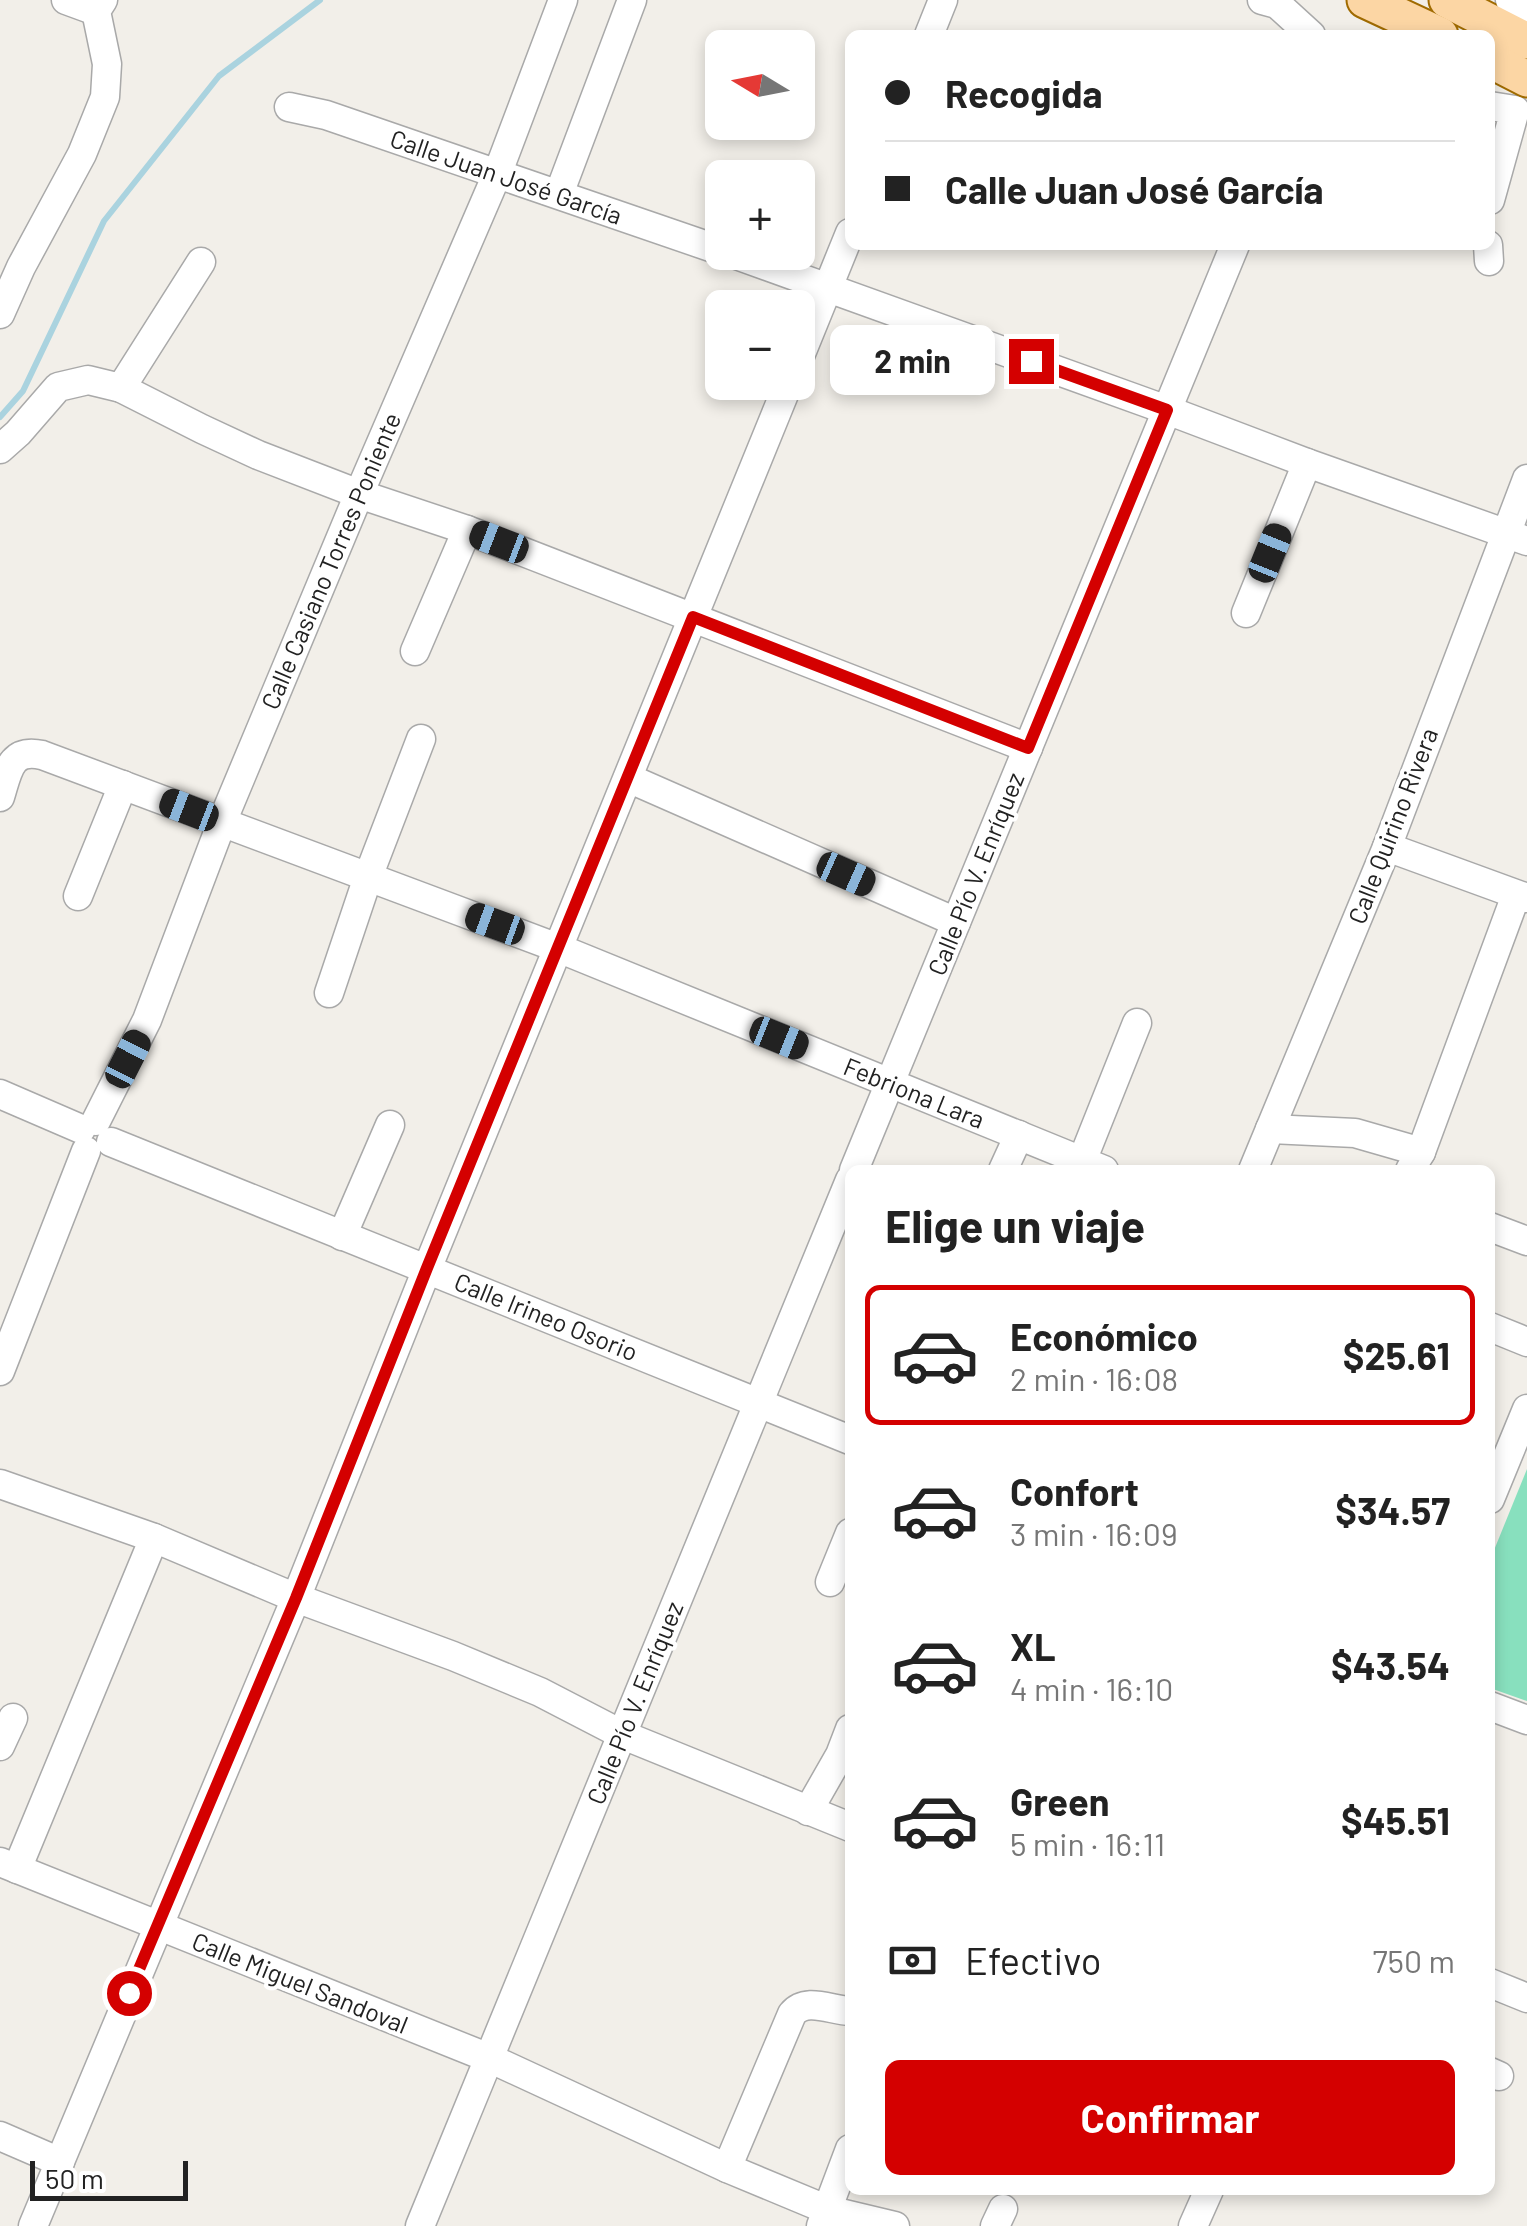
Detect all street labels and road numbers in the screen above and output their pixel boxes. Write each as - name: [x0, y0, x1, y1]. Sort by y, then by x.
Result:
- street label: Calle Juan José García: [387, 122, 626, 230]
- street label: Calle Casiano Torres Poniente: [254, 408, 406, 713]
- street label: Calle Quirino Rivera: [1341, 723, 1443, 928]
- street label: Calle Pío V. Enríquez: [921, 768, 1029, 979]
- street label: Febriona Lara: [840, 1050, 989, 1134]
- street label: Calle Irineo Osorio: [450, 1266, 642, 1367]
- street label: Calle Pío V. Enríquez: [580, 1597, 688, 1808]
- street label: Calle Miguel Sandoval: [188, 1925, 413, 2039]

